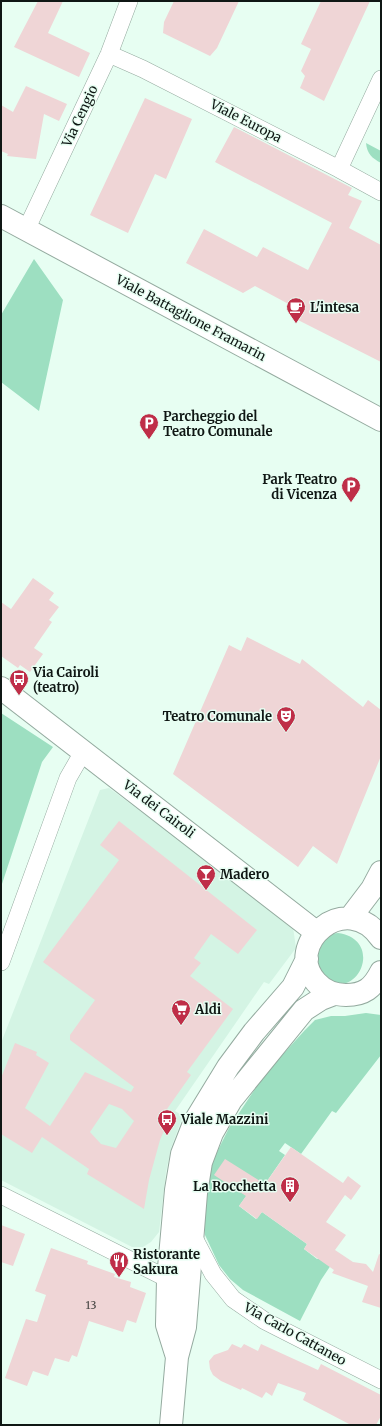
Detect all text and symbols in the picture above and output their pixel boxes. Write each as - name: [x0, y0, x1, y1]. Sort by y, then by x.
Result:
- street label: Via Cengio: [58, 82, 102, 150]
- street label: Viale Europa: [206, 95, 285, 146]
- street label: Viale Battaglione Framarin: [112, 271, 269, 365]
- cafe icon: L'intesa: [285, 296, 307, 324]
- place label: L'intesa: [310, 299, 359, 316]
- place label: Parcheggio del Teatro Comunale: [163, 408, 273, 440]
- parking icon: Parcheggio del Teatro Comunale: [138, 412, 160, 440]
- place label: Park Teatro di Vicenza: [262, 471, 337, 503]
- parking icon: Park Teatro di Vicenza: [340, 475, 362, 503]
- place label: Via Cairoli (teatro): [32, 664, 100, 696]
- bus stop icon: Via Cairoli (teatro): [8, 668, 30, 696]
- theatre icon: Teatro Comunale: [275, 705, 297, 733]
- place label: Teatro Comunale: [162, 708, 272, 725]
- street label: Via dei Cairoli: [119, 776, 198, 842]
- bar icon: Madero: [195, 863, 217, 891]
- place label: Madero: [220, 866, 269, 883]
- supermarket icon: Aldi: [170, 998, 192, 1026]
- place label: Aldi: [194, 1001, 222, 1018]
- bus stop icon: Viale Mazzini: [156, 1108, 178, 1136]
- place label: Viale Mazzini: [180, 1111, 269, 1128]
- building icon: La Rocchetta: [279, 1175, 301, 1203]
- place label: La Rocchetta: [193, 1178, 276, 1195]
- place label: Ristorante Sakura: [133, 1246, 200, 1278]
- restaurant icon: Ristorante Sakura: [108, 1250, 130, 1278]
- house number: 13: [86, 1298, 96, 1312]
- street label: Via Carlo Cattaneo: [240, 1298, 350, 1369]

